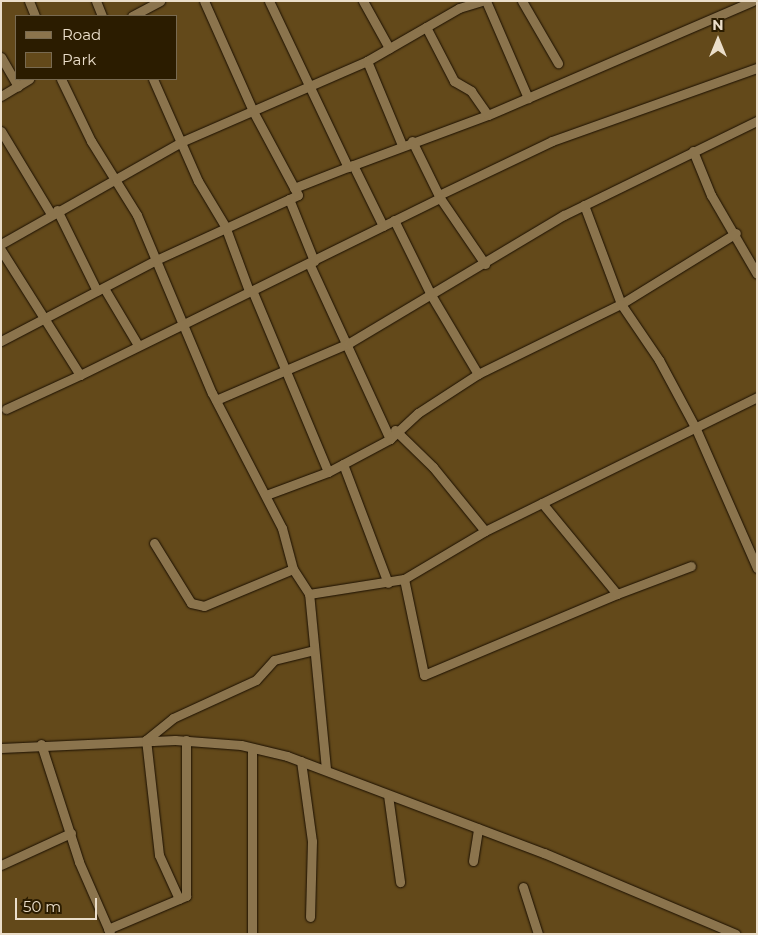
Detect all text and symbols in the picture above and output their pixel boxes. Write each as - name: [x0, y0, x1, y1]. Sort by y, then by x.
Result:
- legend: [15, 15, 178, 80]
- north arrow: [693, 15, 743, 65]
- text: N: [712, 16, 724, 34]
- text: Road: [62, 25, 101, 44]
- text: Park: [62, 50, 96, 69]
- scale bar: [18, 888, 100, 920]
- text: 50 m: [23, 897, 61, 916]

